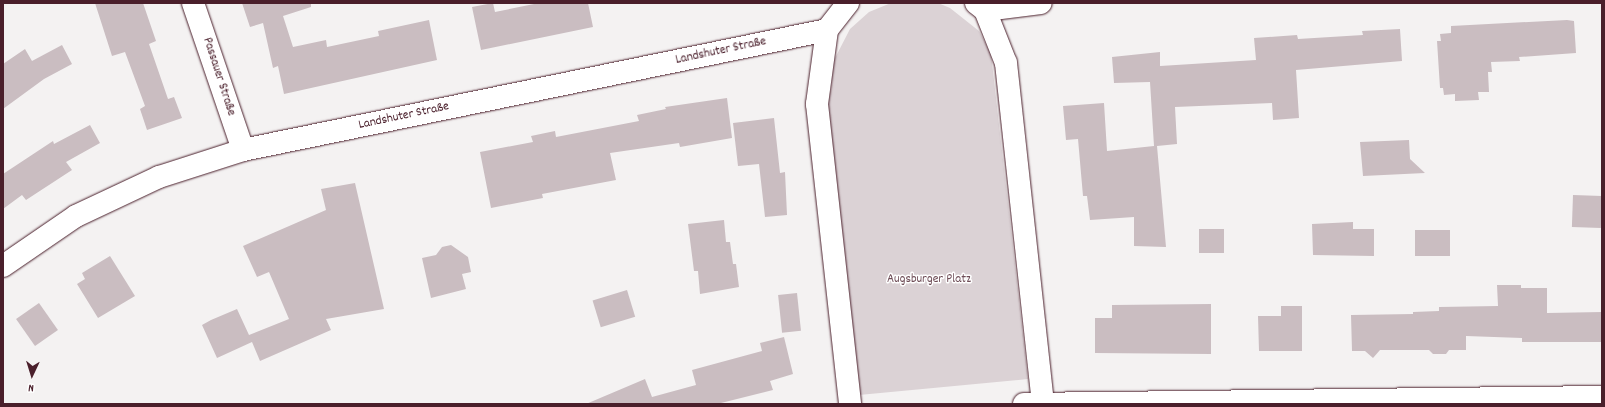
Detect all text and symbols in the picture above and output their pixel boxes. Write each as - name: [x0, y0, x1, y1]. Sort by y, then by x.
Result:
- street label: Landshuter Straße: [674, 35, 768, 69]
- street label: Passauer Straße: [198, 36, 238, 118]
- street label: Landshuter Straße: [357, 100, 451, 134]
- park label: Augsburger Platz: [887, 272, 971, 288]
- north arrow: [12, 355, 52, 395]
- text: N: [28, 379, 34, 395]

